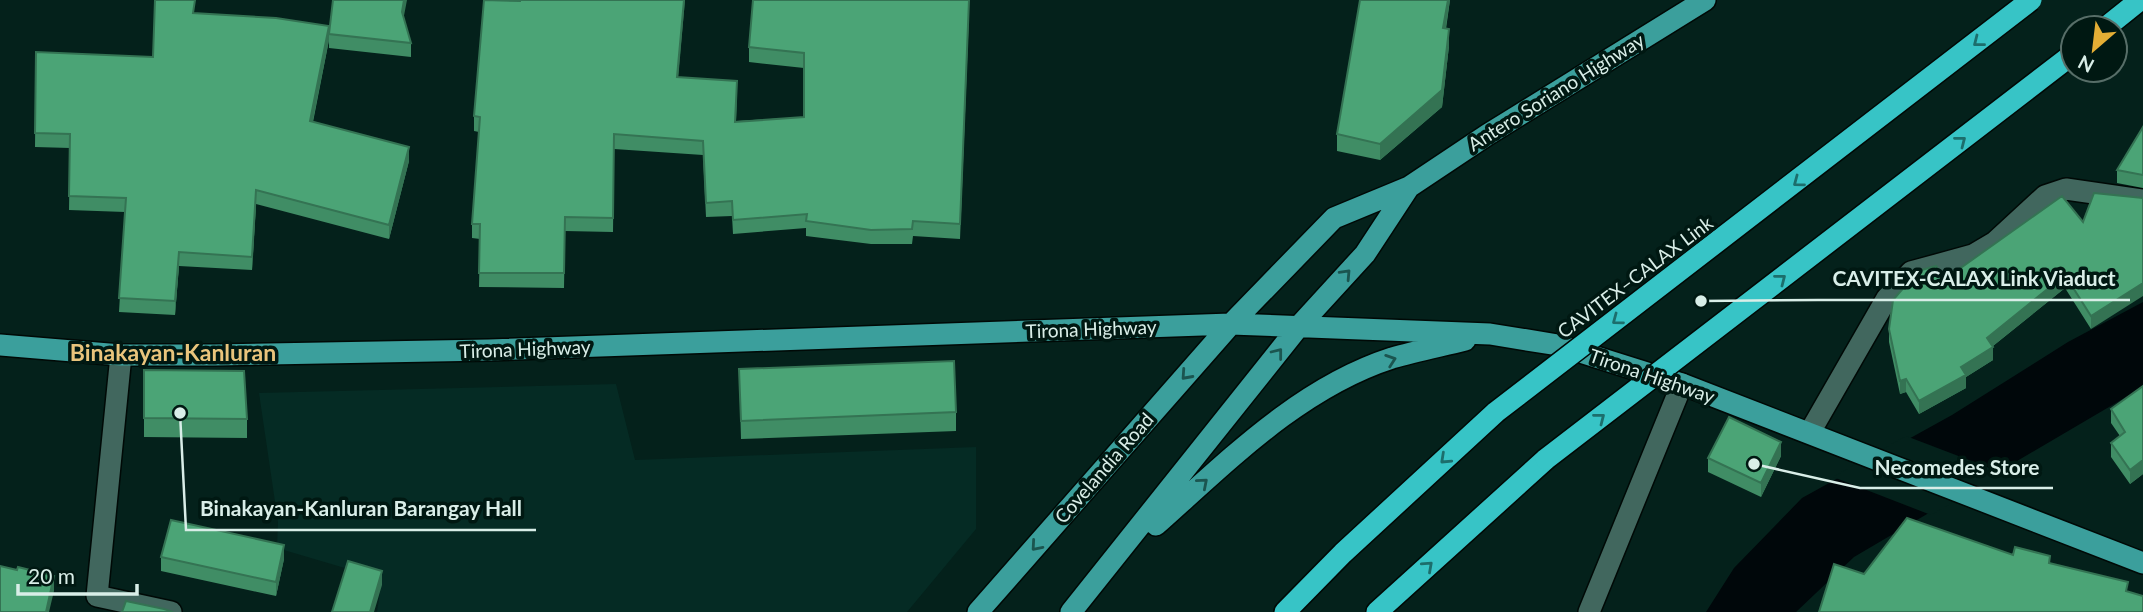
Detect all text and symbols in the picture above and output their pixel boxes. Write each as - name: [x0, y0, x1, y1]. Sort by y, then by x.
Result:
- north arrow: [2059, 14, 2129, 84]
- street label: Antero Soriano Highway: [1463, 28, 1648, 155]
- one-way arrow: [1973, 34, 1985, 47]
- text: N: [2074, 51, 2098, 78]
- one-way arrow: [1953, 136, 1966, 149]
- one-way arrow: [1793, 173, 1806, 186]
- street label: CAVITEX–CALAX Link: [1553, 211, 1717, 342]
- callout: CAVITEX-CALAX Link Viaduct: [1818, 258, 2130, 300]
- text: CAVITEX-CALAX Link Viaduct: [1832, 265, 2116, 290]
- one-way arrow: [1338, 269, 1350, 282]
- one-way arrow: [1773, 275, 1785, 288]
- one-way arrow: [1612, 311, 1625, 324]
- street label: Tirona Highway: [1025, 315, 1157, 342]
- street label: Tirona Highway: [459, 335, 591, 362]
- district label: Binakayan-Kanluran: [70, 338, 276, 366]
- street label: Tirona Highway: [1586, 343, 1718, 408]
- one-way arrow: [1270, 349, 1283, 361]
- one-way arrow: [1385, 354, 1397, 368]
- one-way arrow: [1182, 367, 1194, 380]
- street label: Covelandia Road: [1049, 408, 1158, 528]
- one-way arrow: [1592, 413, 1605, 426]
- callout: Necomedes Store: [1860, 446, 2053, 488]
- one-way arrow: [1440, 450, 1453, 463]
- text: Necomedes Store: [1875, 454, 2039, 479]
- one-way arrow: [1195, 479, 1208, 491]
- callout: Binakayan-Kanluran Barangay Hall: [186, 488, 536, 530]
- text: Binakayan-Kanluran Barangay Hall: [200, 495, 522, 520]
- one-way arrow: [1032, 538, 1044, 551]
- scale bar: [18, 552, 136, 596]
- one-way arrow: [1420, 562, 1433, 574]
- text: 20 m: [28, 563, 75, 588]

